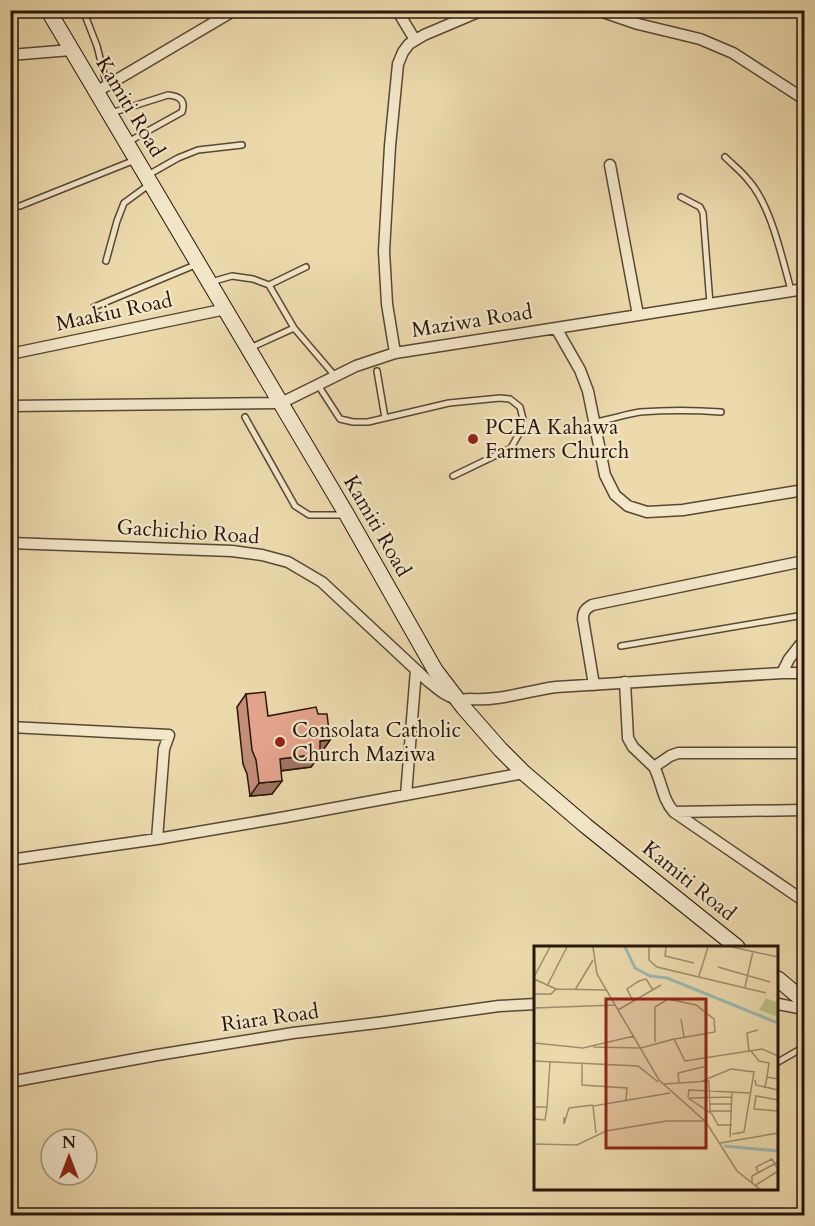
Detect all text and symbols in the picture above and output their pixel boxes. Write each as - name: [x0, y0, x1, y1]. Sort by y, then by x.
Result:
- street label: Kamiti Road: [89, 51, 171, 163]
- street label: Maakiu Road: [53, 286, 175, 338]
- street label: Maziwa Road: [410, 297, 534, 345]
- place label: PCEA Kahawa Farmers Church: [485, 413, 630, 466]
- marker: PCEA Kahawa Farmers Church: [466, 432, 480, 446]
- street label: Kamiti Road: [336, 470, 418, 582]
- street label: Gachichio Road: [116, 513, 260, 551]
- place label: Consolata Catholic Church Maziwa: [292, 716, 461, 769]
- marker: Consolata Catholic Church Maziwa: [273, 735, 287, 749]
- street label: Kamiti Road: [636, 834, 742, 928]
- inset map: [534, 946, 779, 1190]
- street label: Riara Road: [219, 997, 321, 1039]
- north arrow: [39, 1127, 99, 1187]
- text: N: [62, 1132, 76, 1154]

